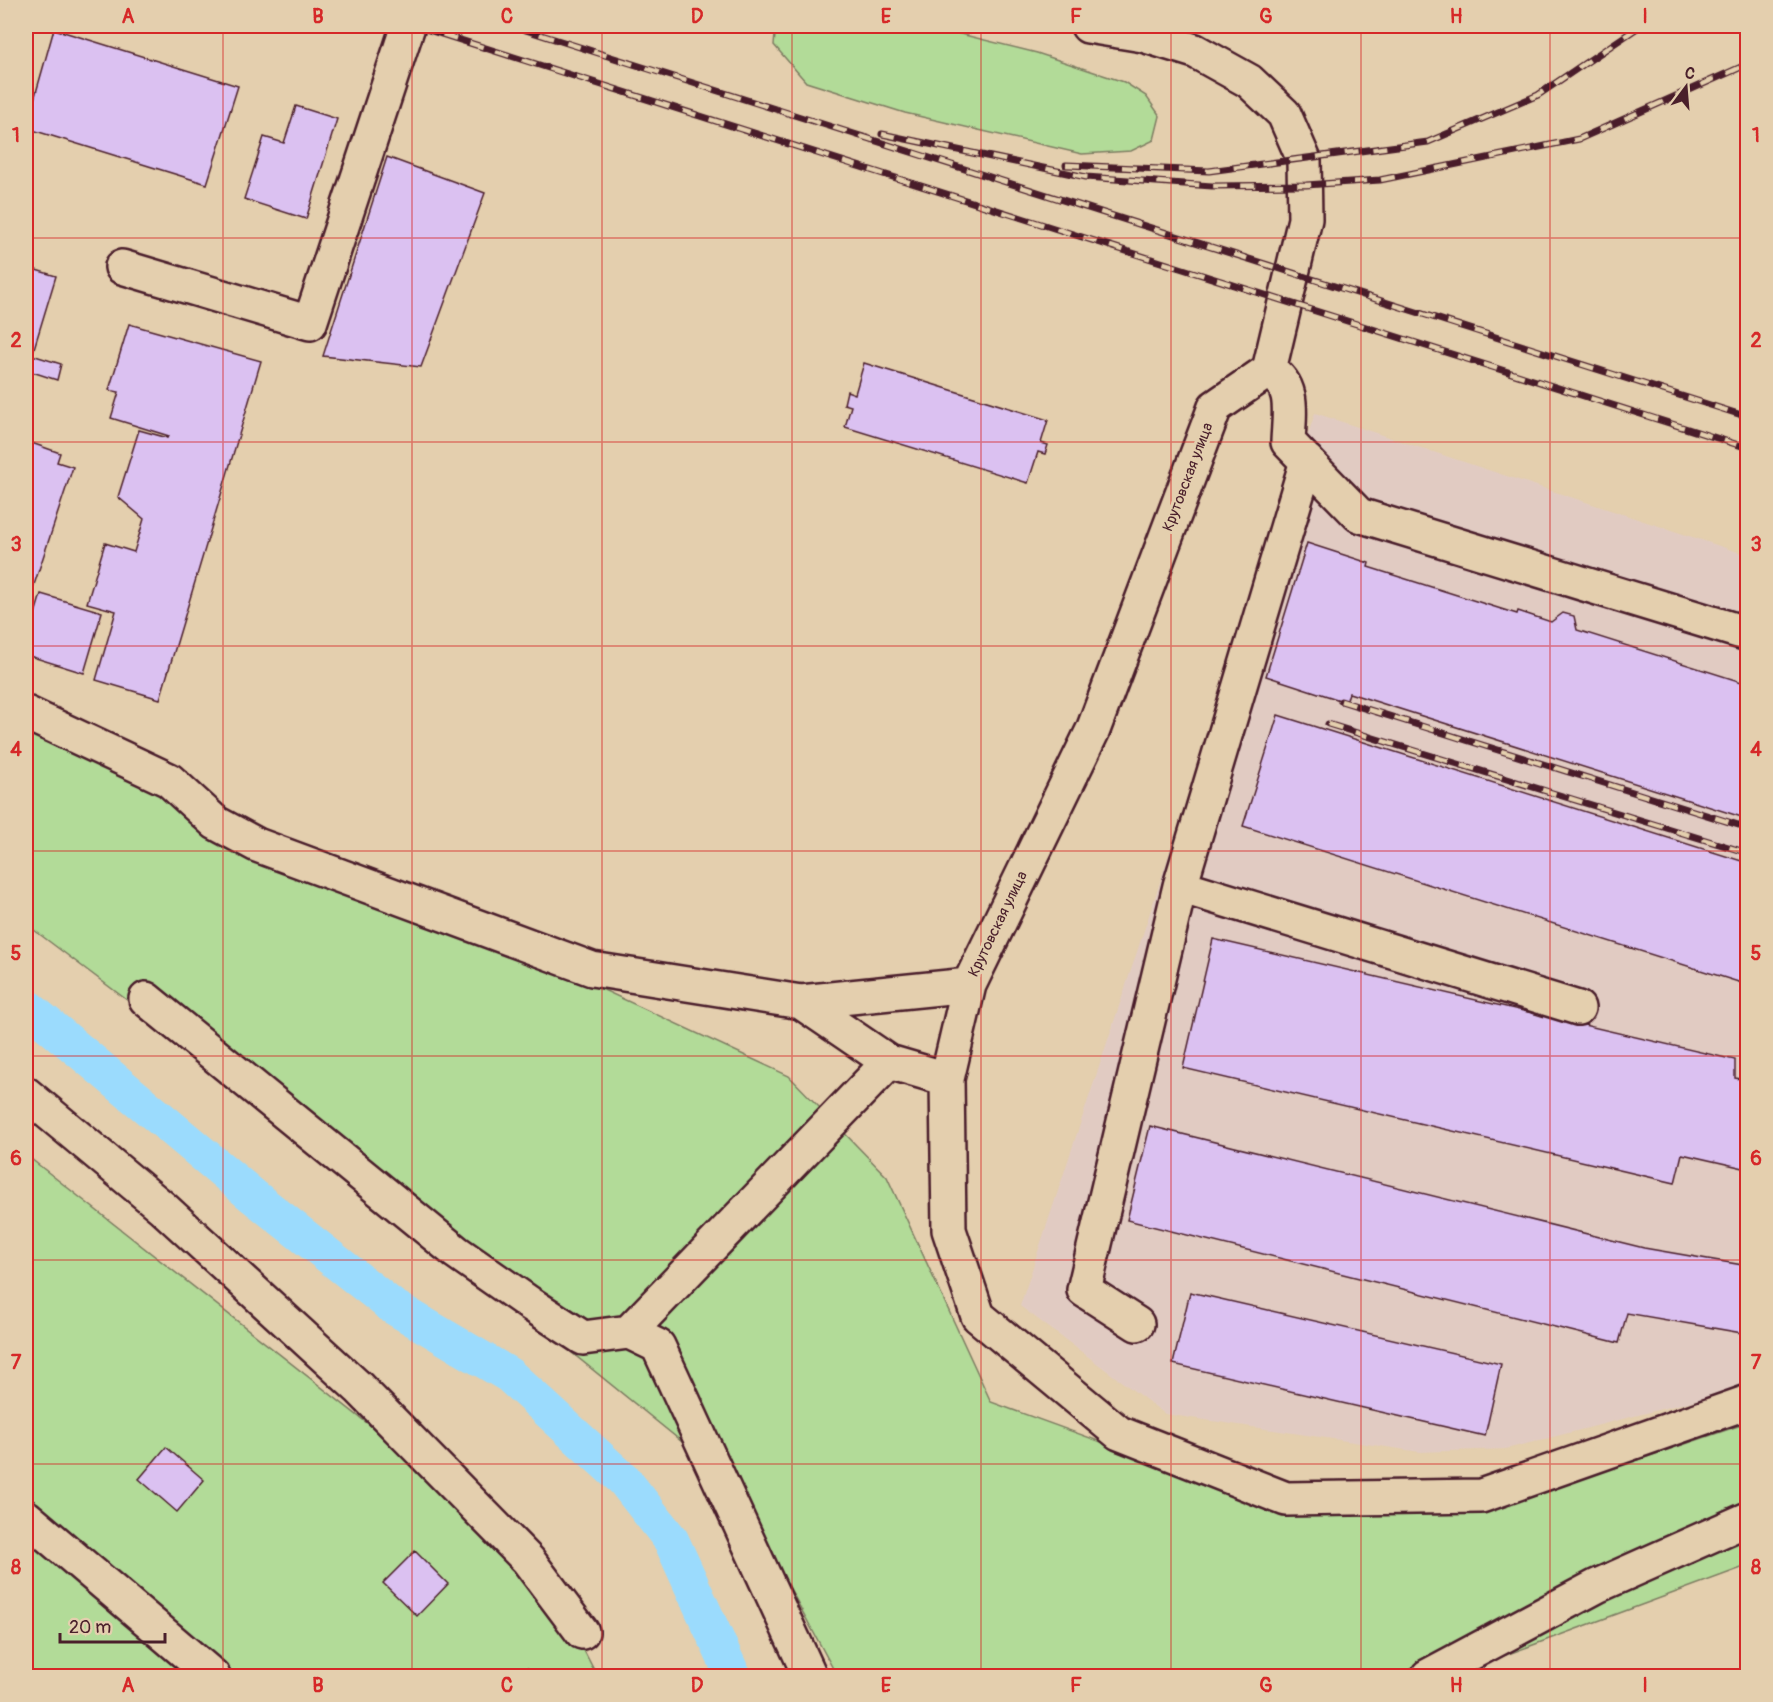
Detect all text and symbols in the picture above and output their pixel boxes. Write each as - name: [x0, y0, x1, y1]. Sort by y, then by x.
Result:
- text: A: [122, 4, 135, 29]
- text: B: [312, 4, 324, 29]
- text: C: [501, 4, 513, 29]
- text: D: [691, 4, 704, 29]
- text: E: [881, 4, 892, 29]
- text: F: [1070, 4, 1082, 29]
- text: G: [1259, 4, 1273, 29]
- text: H: [1450, 4, 1463, 29]
- text: I: [1642, 4, 1648, 29]
- north arrow: [1656, 57, 1716, 117]
- text: С: [1682, 63, 1697, 85]
- text: 1: [12, 123, 20, 148]
- text: 1: [1752, 123, 1760, 148]
- text: 2: [10, 328, 22, 353]
- text: 2: [1750, 328, 1762, 353]
- street label: Крутовская улица: [1159, 420, 1217, 534]
- text: 3: [10, 532, 22, 557]
- text: 3: [1750, 532, 1762, 557]
- text: 4: [10, 737, 22, 762]
- text: 4: [1750, 737, 1762, 762]
- street label: Крутовская улица: [964, 868, 1032, 980]
- text: 5: [11, 941, 22, 966]
- text: 5: [1751, 941, 1762, 966]
- text: 6: [10, 1146, 22, 1171]
- text: 6: [1750, 1146, 1762, 1171]
- text: 7: [11, 1350, 22, 1375]
- text: 7: [1751, 1350, 1762, 1375]
- text: 8: [11, 1555, 21, 1580]
- text: 8: [1751, 1555, 1761, 1580]
- scale bar: [60, 1606, 165, 1644]
- text: 20 m: [69, 1616, 111, 1639]
- text: A: [122, 1673, 135, 1698]
- text: B: [312, 1673, 324, 1698]
- text: C: [501, 1673, 513, 1698]
- text: D: [691, 1673, 704, 1698]
- text: E: [881, 1673, 892, 1698]
- text: F: [1070, 1673, 1082, 1698]
- text: G: [1259, 1673, 1273, 1698]
- text: H: [1450, 1673, 1463, 1698]
- text: I: [1642, 1673, 1648, 1698]

